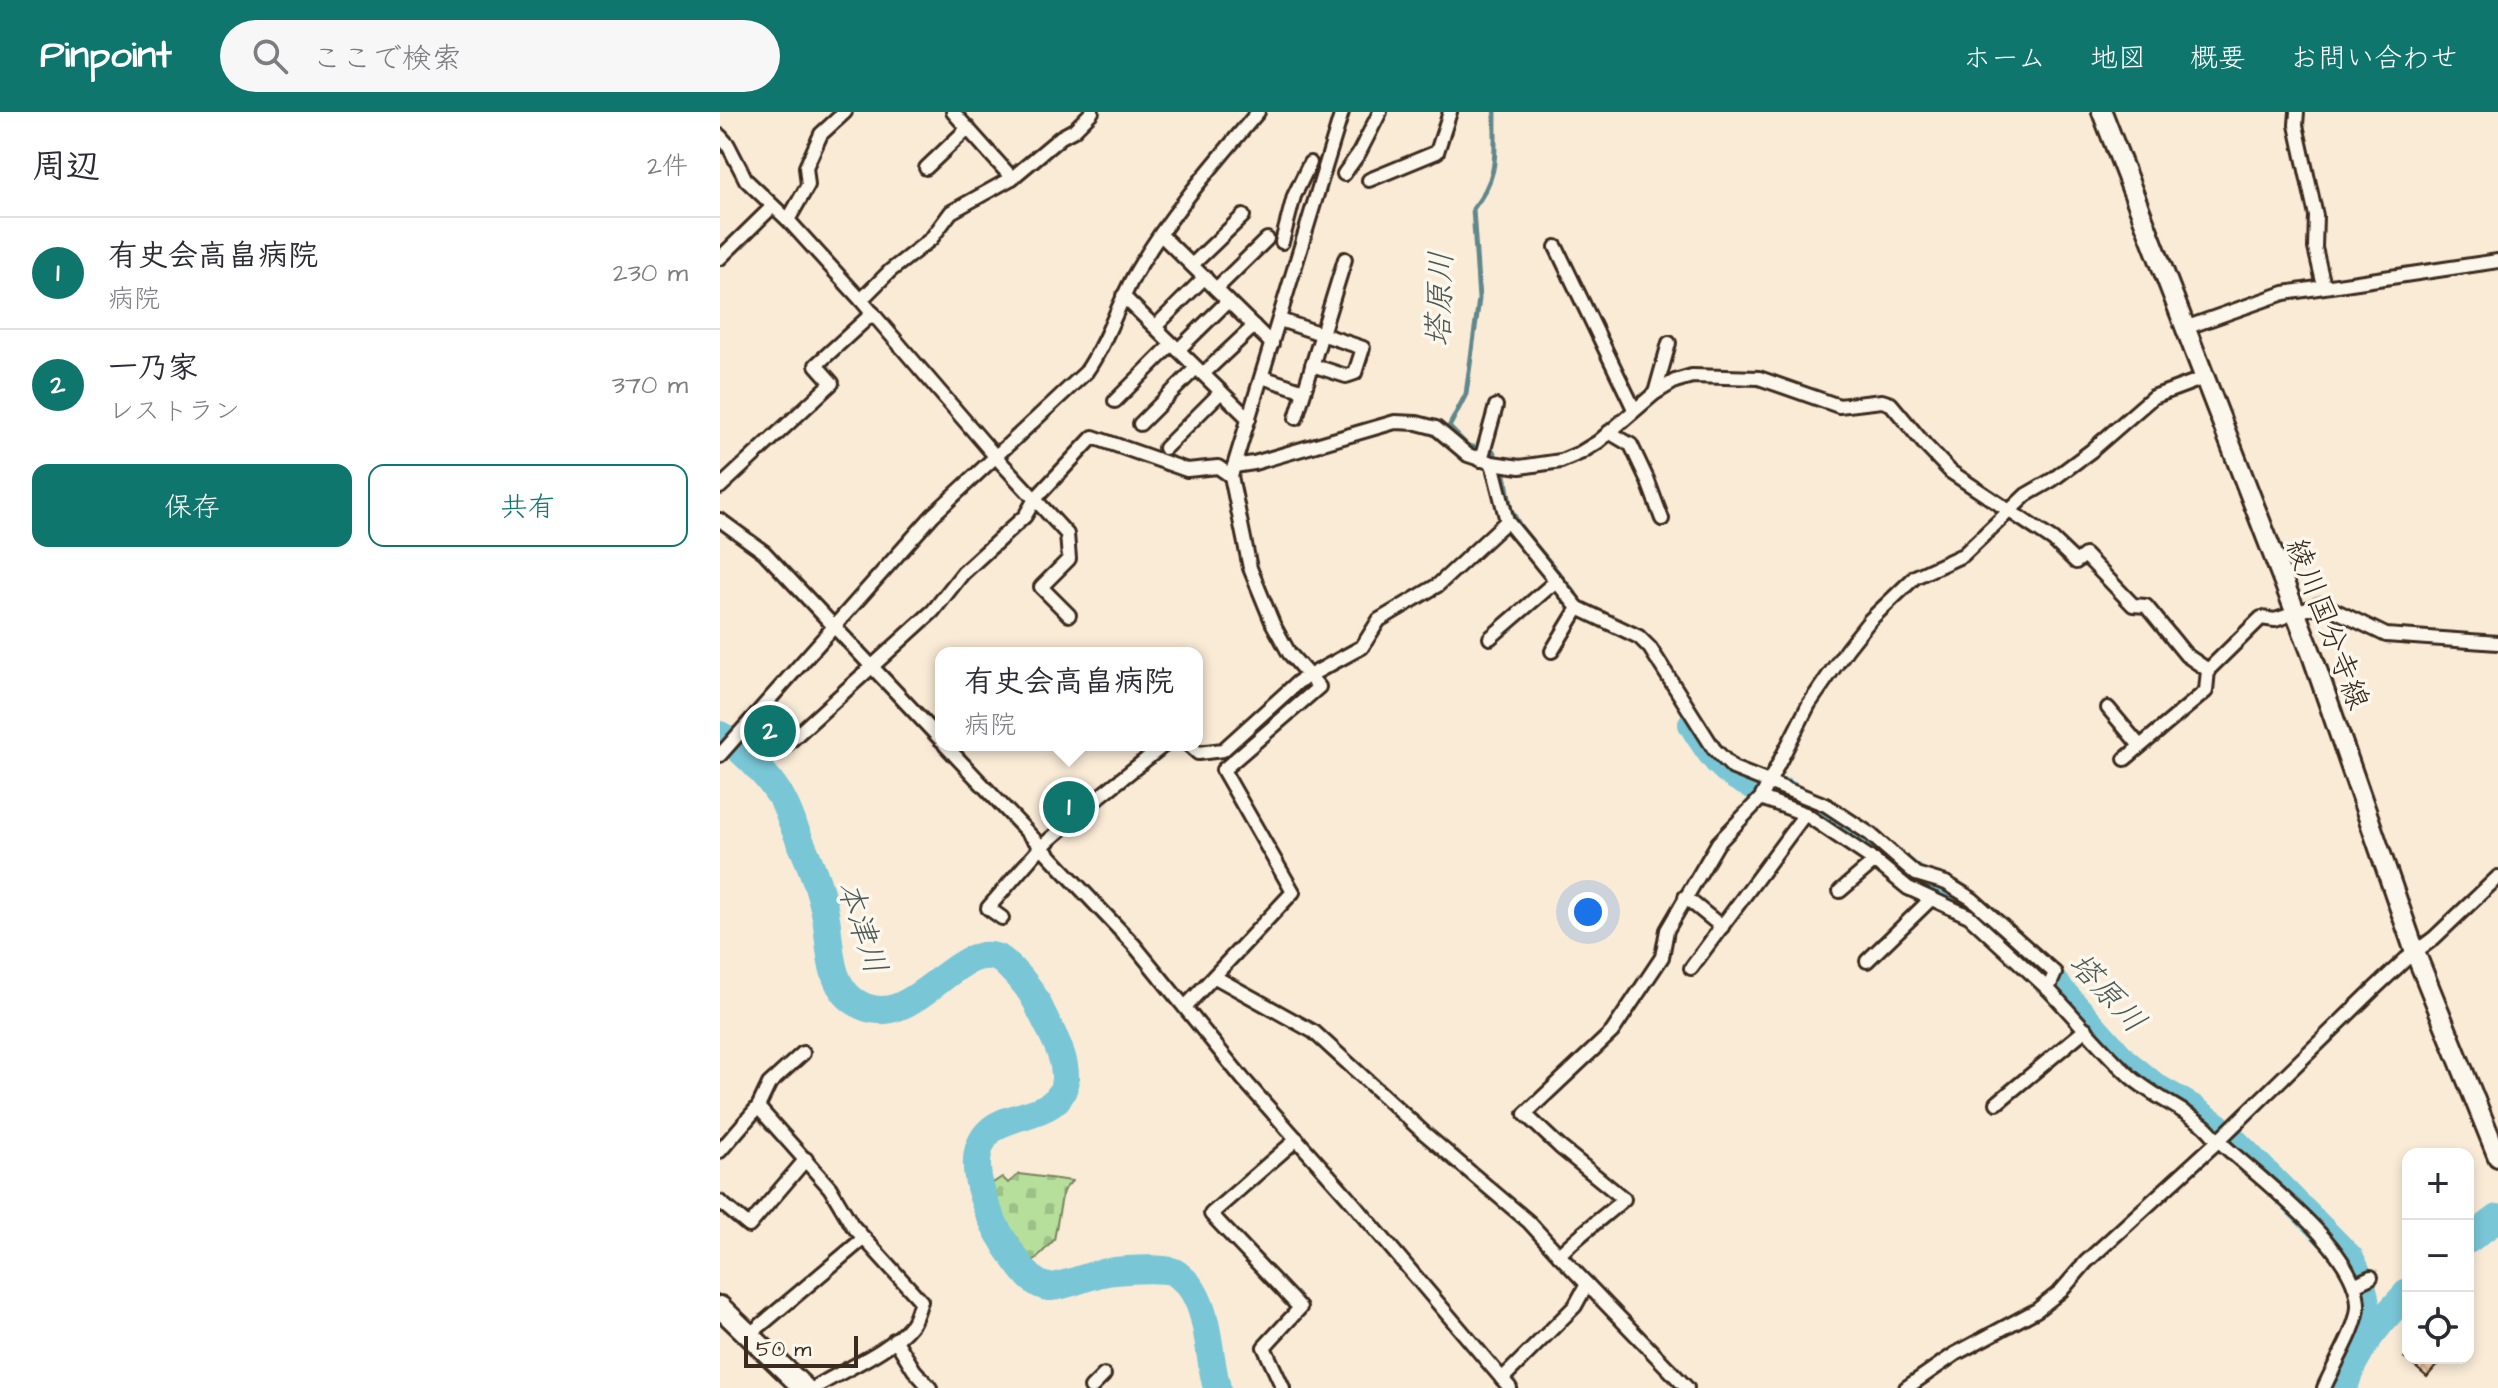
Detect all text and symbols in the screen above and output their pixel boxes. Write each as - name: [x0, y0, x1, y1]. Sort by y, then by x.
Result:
- search box: [220, 20, 780, 92]
- text: Pinpoint: [40, 30, 172, 82]
- icon: search: [248, 34, 292, 78]
- text: ここで検索: [312, 38, 462, 80]
- text: ホーム: [1963, 39, 2046, 78]
- text: 地図: [2090, 39, 2146, 78]
- text: 概要: [2190, 39, 2246, 78]
- text: お問い合わせ: [2290, 39, 2458, 78]
- text: 周辺: [32, 143, 100, 191]
- text: 2件: [647, 148, 688, 184]
- text: 有史会高畠病院: [108, 235, 318, 277]
- water label: 塔原川: [1416, 250, 1465, 348]
- text: 1: [56, 255, 60, 291]
- text: 230 m: [613, 255, 688, 291]
- text: 病院: [108, 281, 160, 317]
- text: 一乃家: [108, 347, 198, 389]
- text: 2: [51, 367, 65, 403]
- text: 370 m: [612, 367, 688, 403]
- text: レストラン: [108, 393, 240, 429]
- button: 保存: [32, 464, 352, 547]
- button: 共有: [368, 464, 688, 547]
- street label: 綾川国分寺線: [2275, 533, 2379, 716]
- popup: [935, 647, 1203, 751]
- text: 有史会高畠病院: [964, 661, 1174, 703]
- pin: 2: [744, 701, 796, 761]
- text: 病院: [964, 707, 1016, 743]
- pin: 1: [1043, 777, 1095, 837]
- water label: 本津川: [825, 875, 898, 980]
- your location: [1568, 892, 1608, 932]
- water label: 塔原川: [2058, 943, 2156, 1043]
- map controls: [2402, 1148, 2474, 1364]
- button: +: [2402, 1148, 2474, 1220]
- button: −: [2402, 1220, 2474, 1292]
- button: locate: [2402, 1292, 2474, 1364]
- scale bar: [744, 1332, 858, 1368]
- text: 50 m: [756, 1334, 811, 1365]

